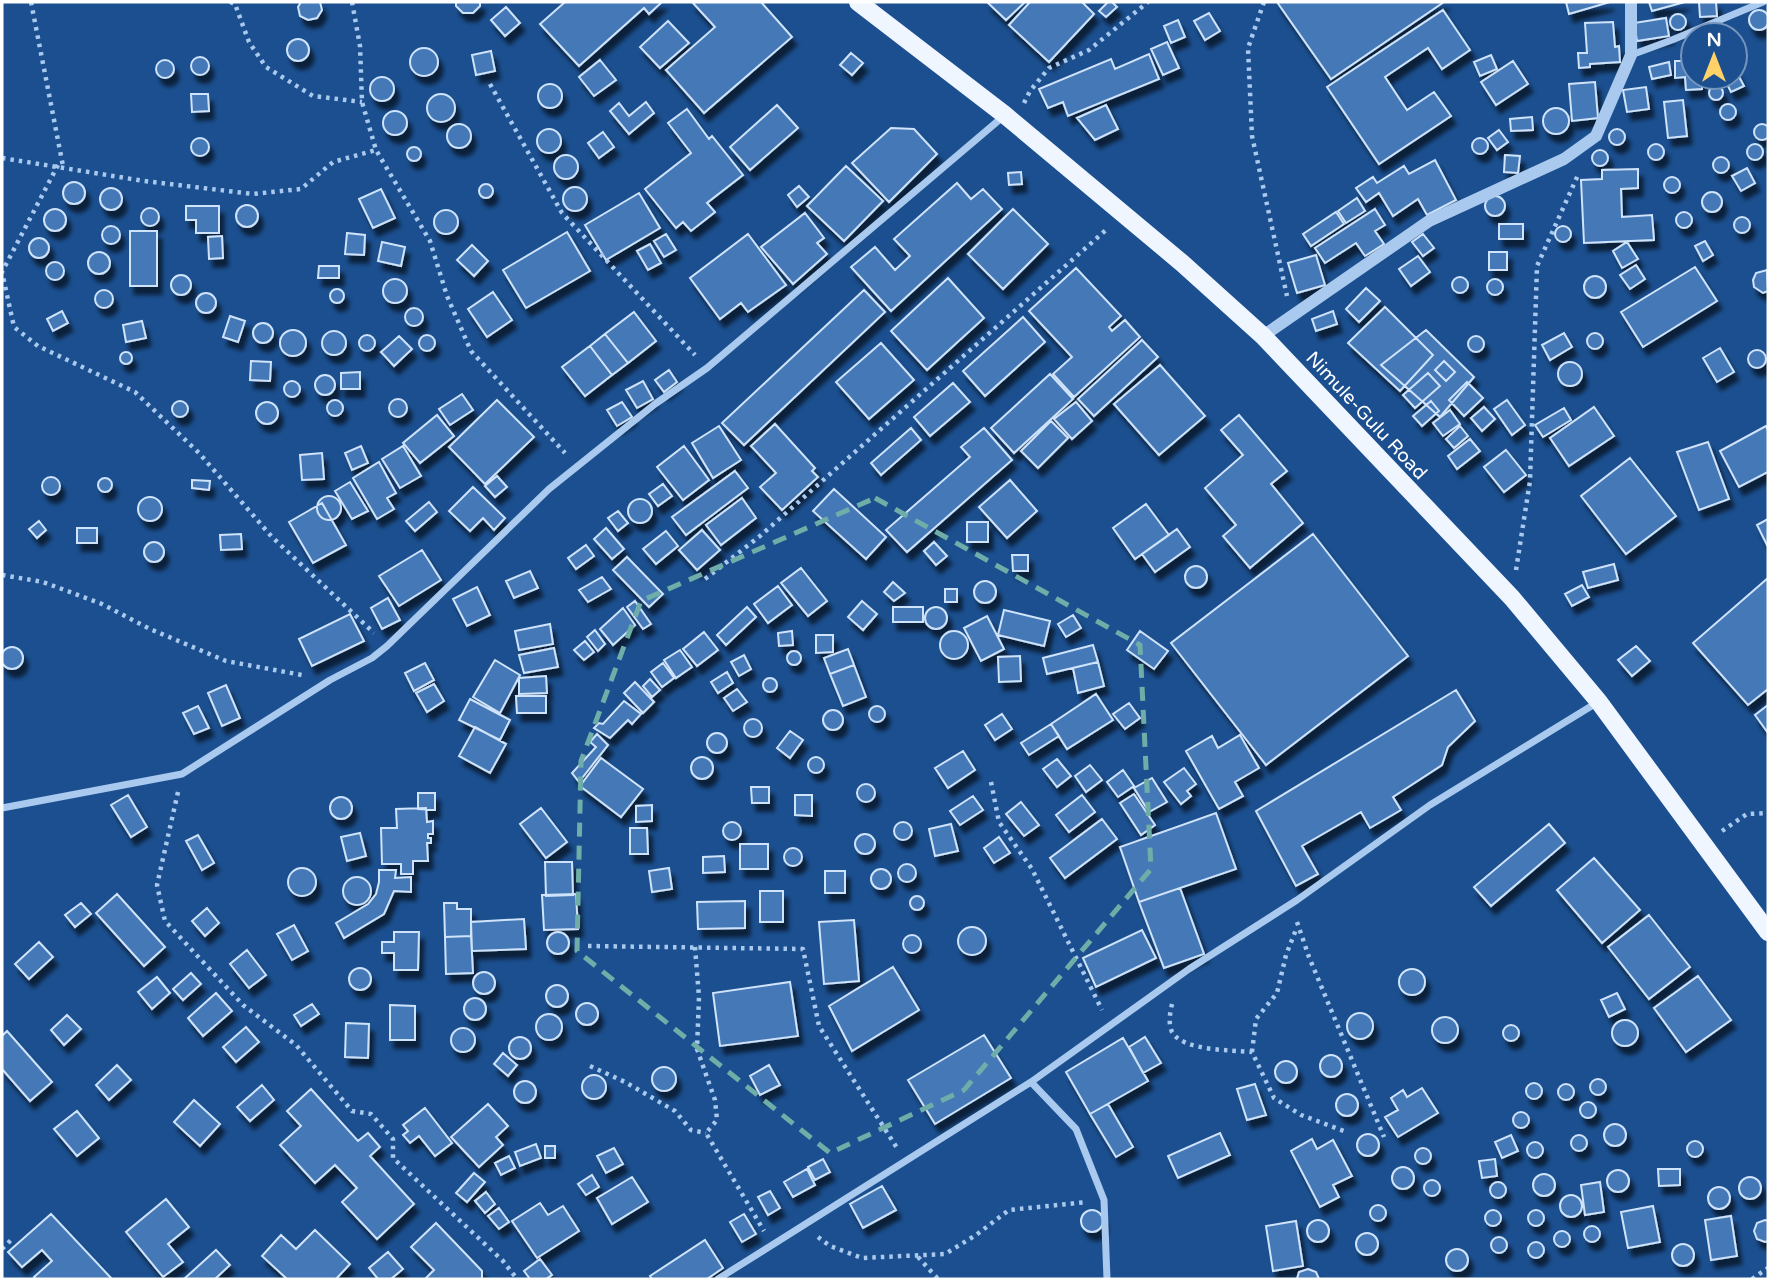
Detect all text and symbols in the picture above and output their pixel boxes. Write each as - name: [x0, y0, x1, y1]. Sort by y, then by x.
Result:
- north arrow: [1679, 21, 1749, 91]
- text: N: [1706, 29, 1722, 51]
- street label: Nimule-Gulu Road: [1301, 347, 1431, 484]

